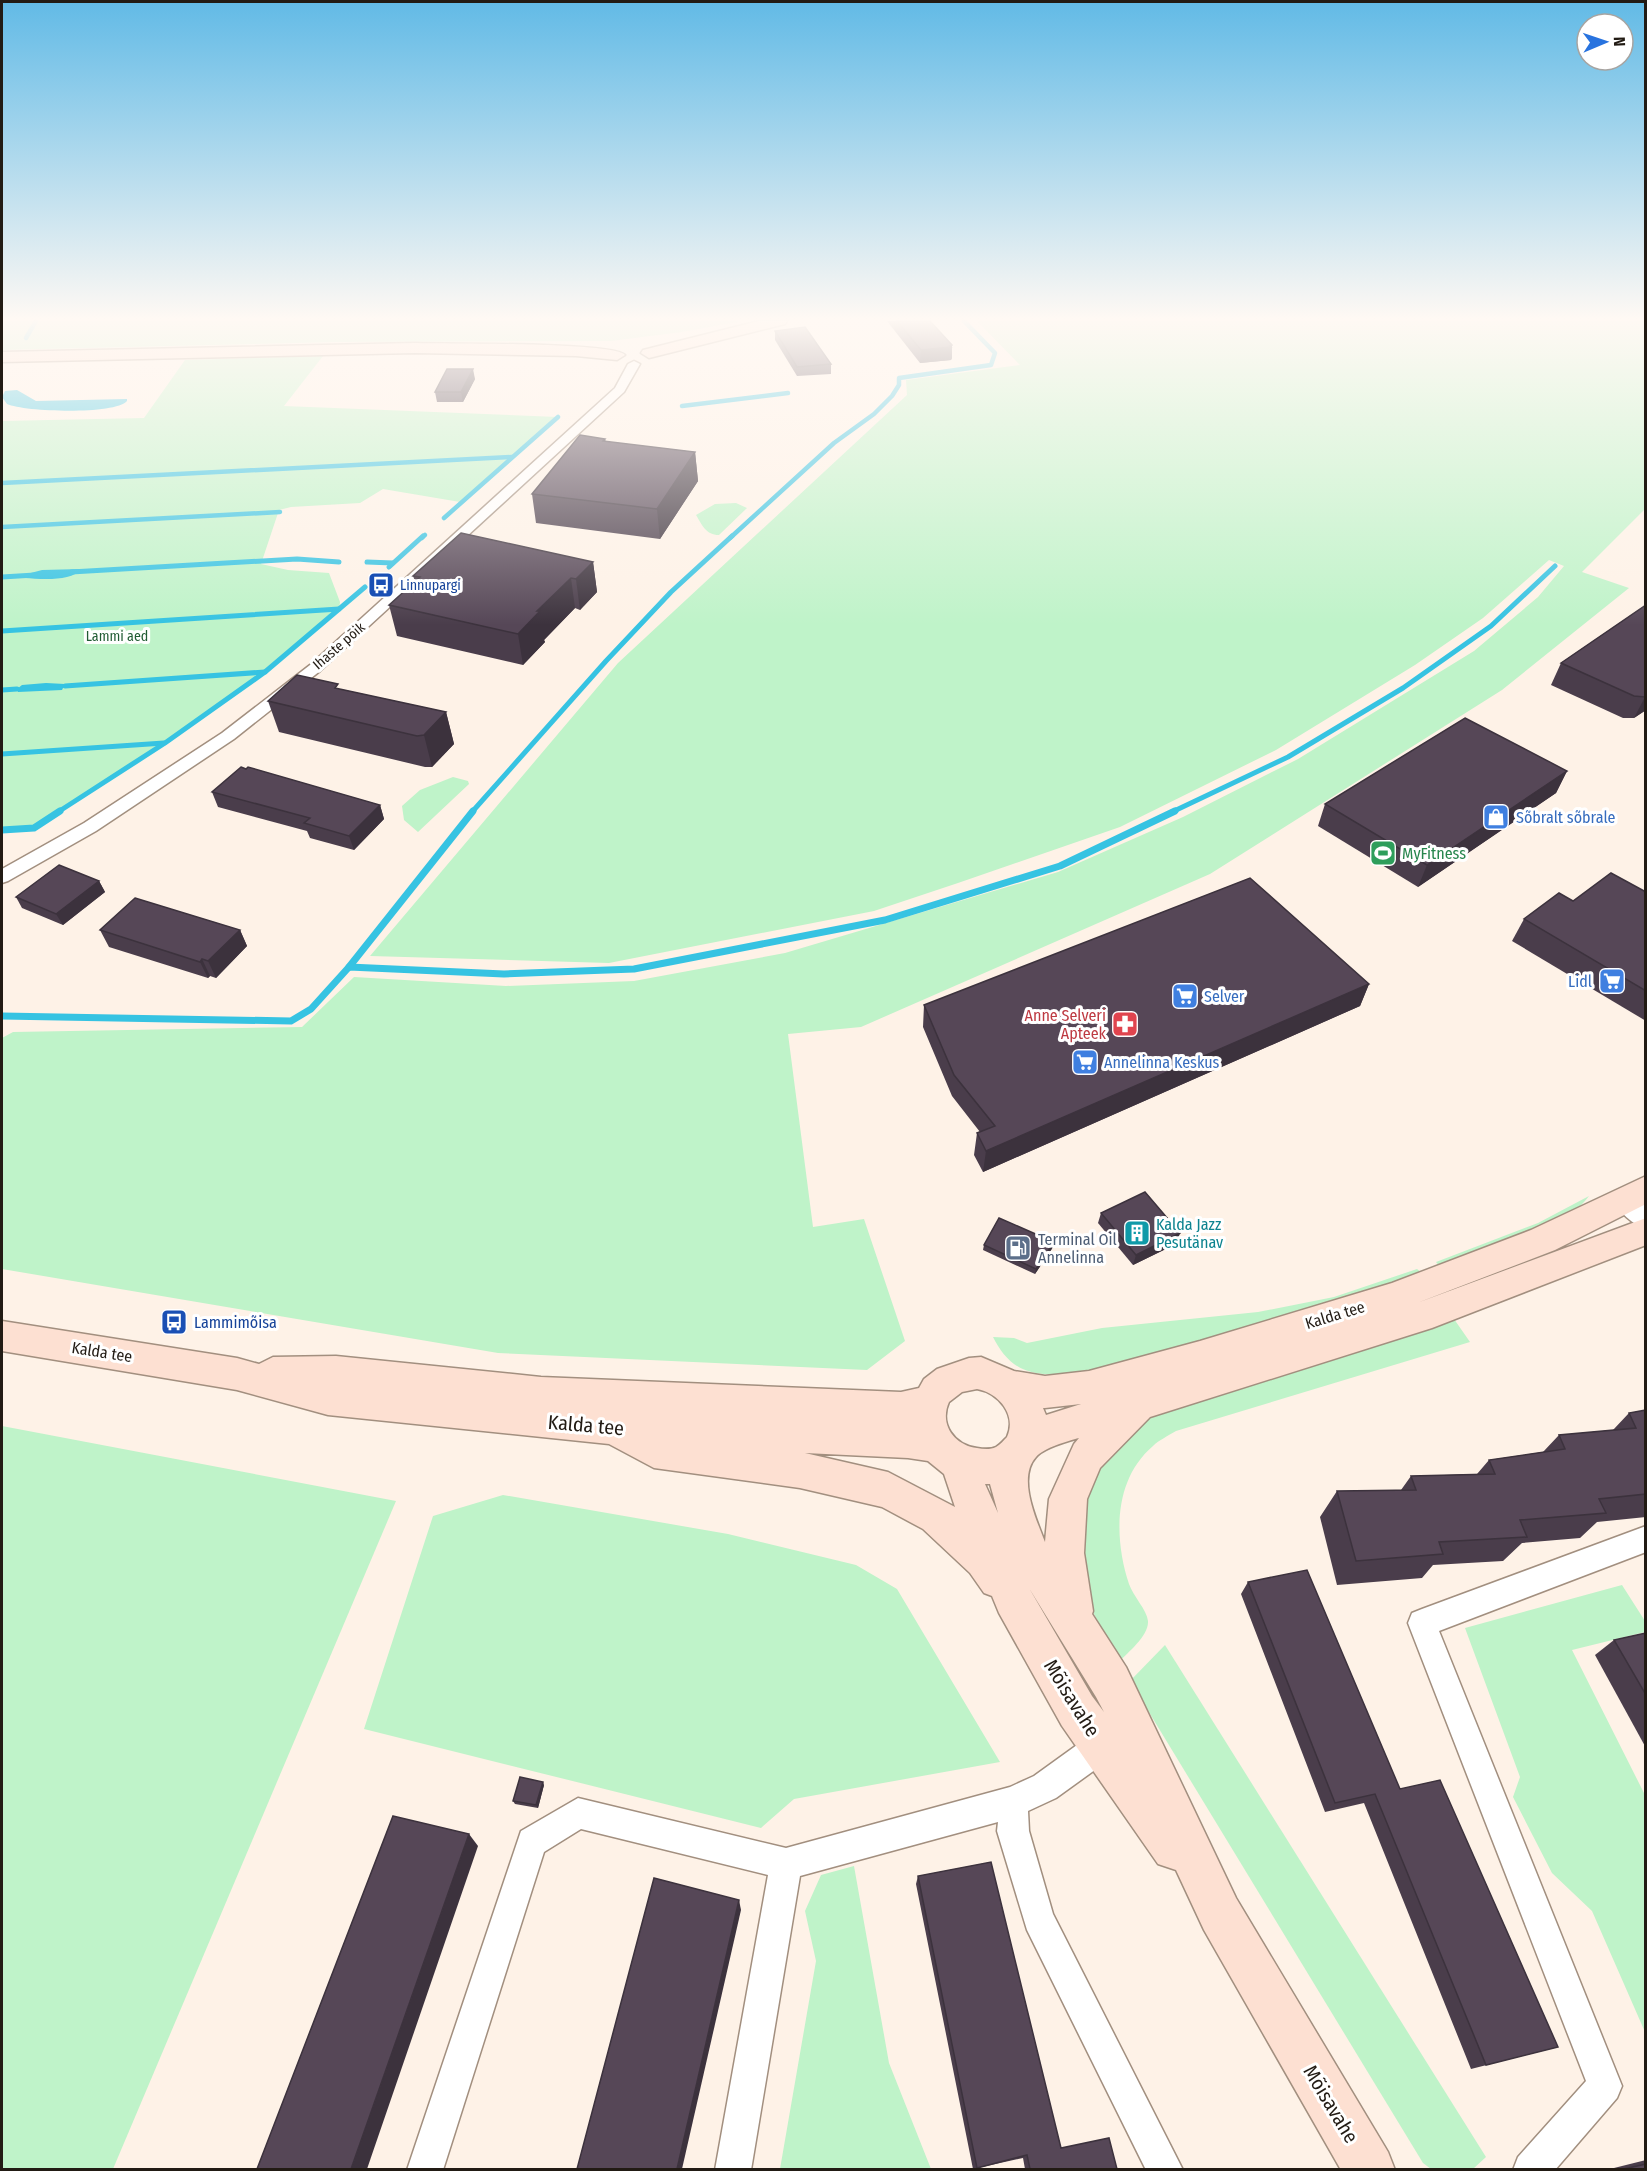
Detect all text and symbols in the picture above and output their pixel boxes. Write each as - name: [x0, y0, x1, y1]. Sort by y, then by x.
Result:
- north arrow: [1575, 12, 1635, 72]
- text: N: [1610, 36, 1629, 47]
- bus stop icon: Linnupargi: [366, 570, 396, 600]
- place label: Linnupargi: [400, 577, 461, 594]
- street label: Ihaste põik: [310, 619, 369, 673]
- park label: Lammi aed: [86, 628, 148, 645]
- shop icon: Sõbralt sõbrale: [1481, 802, 1511, 832]
- place label: Sõbralt sõbrale: [1516, 808, 1616, 827]
- sports icon: MyFitness: [1368, 838, 1398, 868]
- place label: MyFitness: [1402, 844, 1466, 863]
- supermarket icon: Lidl: [1597, 966, 1627, 996]
- place label: Lidl: [1568, 972, 1592, 991]
- supermarket icon: Selver: [1170, 981, 1200, 1011]
- place label: Selver: [1204, 987, 1245, 1006]
- place label: Anne Selveri Apteek: [1025, 1006, 1107, 1043]
- pharmacy icon: Anne Selveri Apteek: [1110, 1009, 1140, 1039]
- supermarket icon: Annelinna Keskus: [1070, 1047, 1100, 1077]
- place label: Annelinna Keskus: [1104, 1053, 1220, 1072]
- place label: Kalda Jazz Pesutänav: [1156, 1215, 1223, 1252]
- building icon: Kalda Jazz Pesutänav: [1122, 1218, 1152, 1248]
- place label: Terminal Oil Annelinna: [1038, 1230, 1117, 1267]
- fuel station icon: Terminal Oil Annelinna: [1003, 1233, 1033, 1263]
- street label: Kalda tee: [1303, 1297, 1367, 1333]
- bus stop icon: Lammimõisa: [159, 1307, 189, 1337]
- place label: Lammimõisa: [194, 1313, 277, 1332]
- street label: Kalda tee: [70, 1338, 134, 1366]
- street label: Kalda tee: [547, 1410, 625, 1440]
- street label: Mõisavahe: [1039, 1655, 1105, 1741]
- street label: Mõisavahe: [1298, 2061, 1364, 2147]

